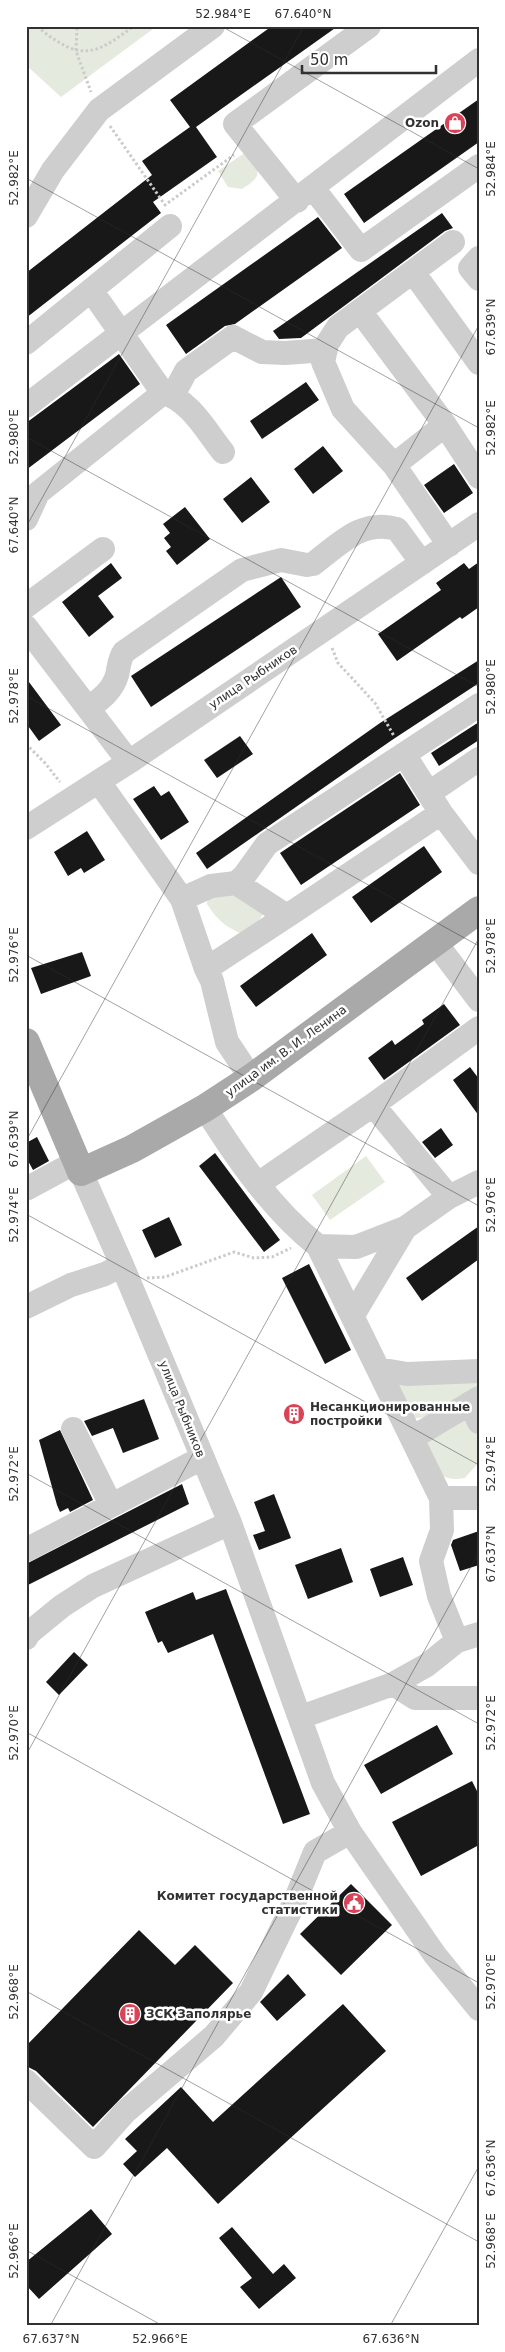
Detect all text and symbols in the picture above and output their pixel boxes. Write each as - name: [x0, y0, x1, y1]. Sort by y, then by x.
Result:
- text: 52.984°E: [195, 7, 251, 21]
- text: 67.640°N: [275, 7, 331, 21]
- scale bar: [302, 42, 436, 74]
- text: 50 m: [310, 51, 348, 69]
- shop icon: Ozon: [443, 111, 467, 135]
- place label: Ozon: [405, 116, 439, 130]
- text: 52.984°E: [484, 141, 498, 197]
- text: 52.982°E: [7, 150, 21, 206]
- text: 67.639°N: [484, 299, 498, 355]
- text: 52.982°E: [484, 400, 498, 456]
- text: 52.980°E: [7, 409, 21, 465]
- text: 67.640°N: [7, 497, 21, 553]
- street label: улица Рыбников: [206, 642, 300, 712]
- text: 52.980°E: [484, 659, 498, 715]
- text: 52.978°E: [7, 668, 21, 724]
- text: 52.978°E: [484, 918, 498, 974]
- text: 52.976°E: [7, 927, 21, 983]
- street label: улица им. В. И. Ленина: [223, 1002, 349, 1100]
- text: 67.639°N: [7, 1111, 21, 1167]
- text: 52.976°E: [484, 1177, 498, 1233]
- text: 52.974°E: [7, 1187, 21, 1243]
- street label: улица Рыбников: [156, 1358, 208, 1460]
- place label: Несанкционированные постройки: [310, 1400, 470, 1428]
- building icon: Несанкционированные постройки: [282, 1402, 306, 1426]
- text: 52.974°E: [484, 1436, 498, 1492]
- text: 52.972°E: [7, 1446, 21, 1502]
- text: 67.637°N: [484, 1526, 498, 1582]
- text: 52.972°E: [484, 1695, 498, 1751]
- text: 52.970°E: [7, 1705, 21, 1761]
- place label: Комитет государственной статистики: [157, 1889, 338, 1917]
- public building icon: Комитет государственной статистики: [342, 1891, 366, 1915]
- text: 52.970°E: [484, 1954, 498, 2010]
- text: 52.968°E: [7, 1964, 21, 2020]
- building icon: ЗСК Заполярье: [118, 2002, 142, 2026]
- place label: ЗСК Заполярье: [146, 2007, 251, 2021]
- text: 67.636°N: [484, 2140, 498, 2196]
- text: 52.968°E: [484, 2213, 498, 2269]
- text: 52.966°E: [7, 2223, 21, 2279]
- text: 67.637°N: [23, 2332, 79, 2346]
- text: 52.966°E: [132, 2332, 188, 2346]
- text: 67.636°N: [363, 2332, 419, 2346]

